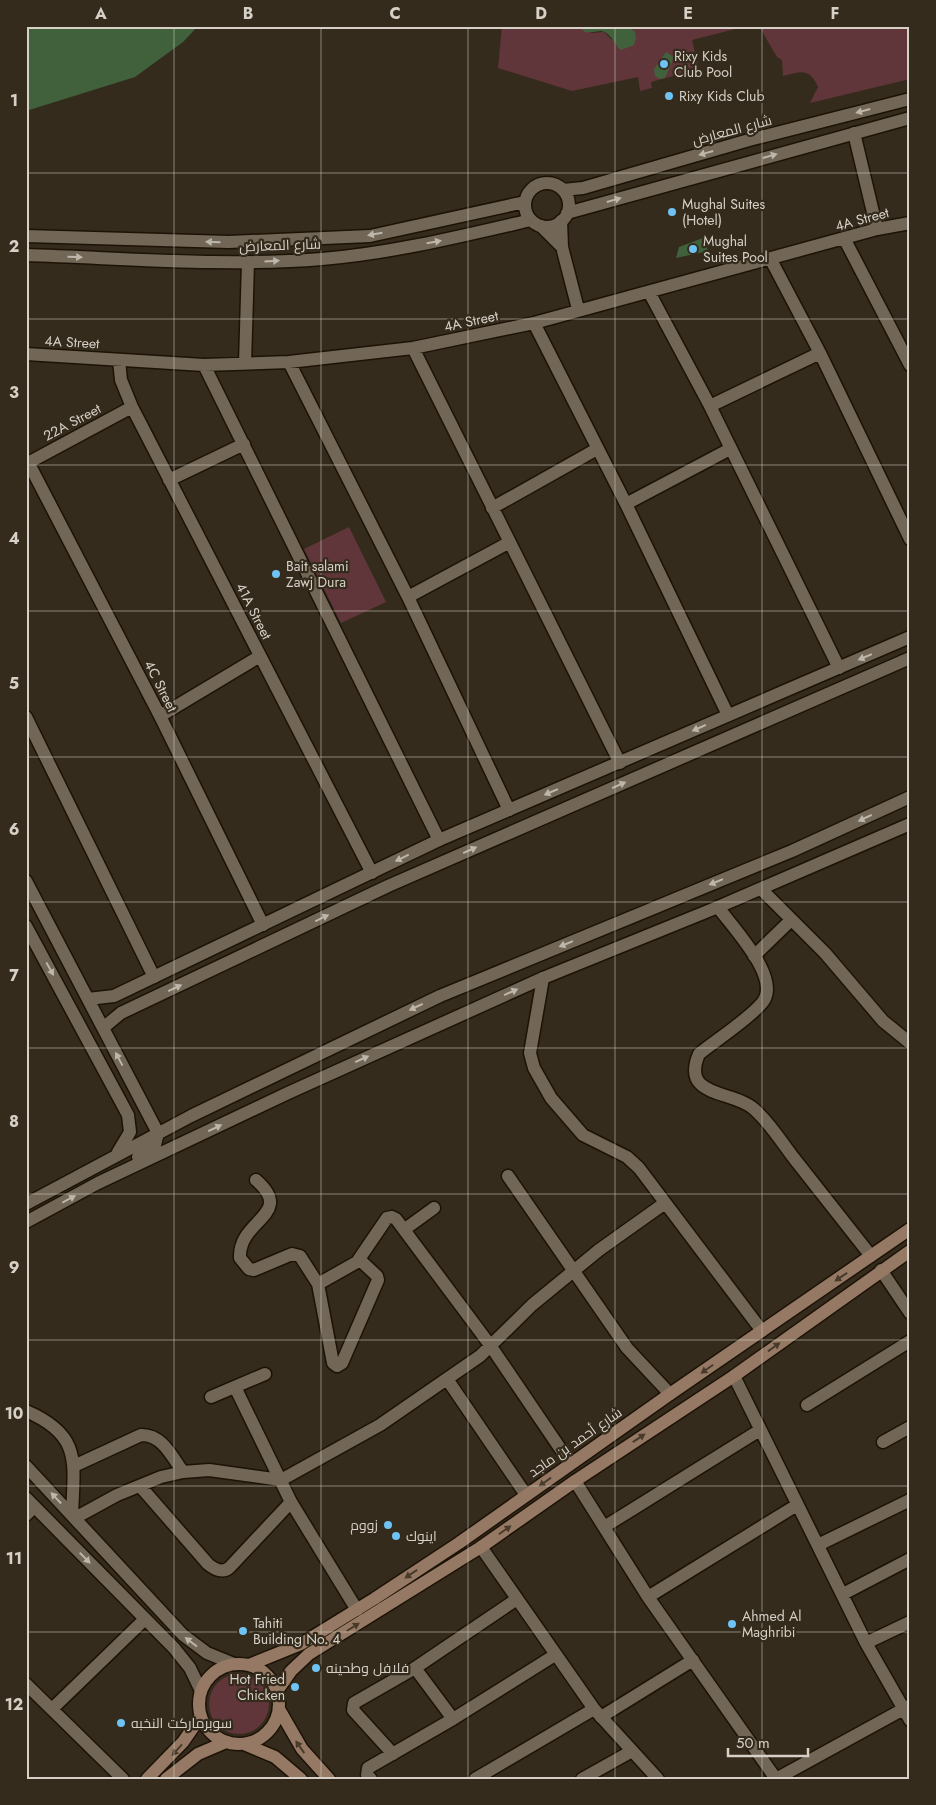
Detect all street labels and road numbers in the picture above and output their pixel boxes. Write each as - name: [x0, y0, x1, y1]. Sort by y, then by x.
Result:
- street label: شارع المعارض: [690, 110, 774, 150]
- street label: 4A Street: [833, 202, 892, 236]
- street label: شارع المعارض: [239, 234, 321, 256]
- street label: 4A Street: [442, 305, 501, 337]
- street label: 4A Street: [44, 331, 101, 353]
- street label: 22A Street: [40, 398, 105, 446]
- street label: 41A Street: [231, 579, 277, 643]
- street label: 4C Street: [140, 657, 183, 716]
- street label: شارع أحمد بن ماجد: [524, 1402, 626, 1482]

